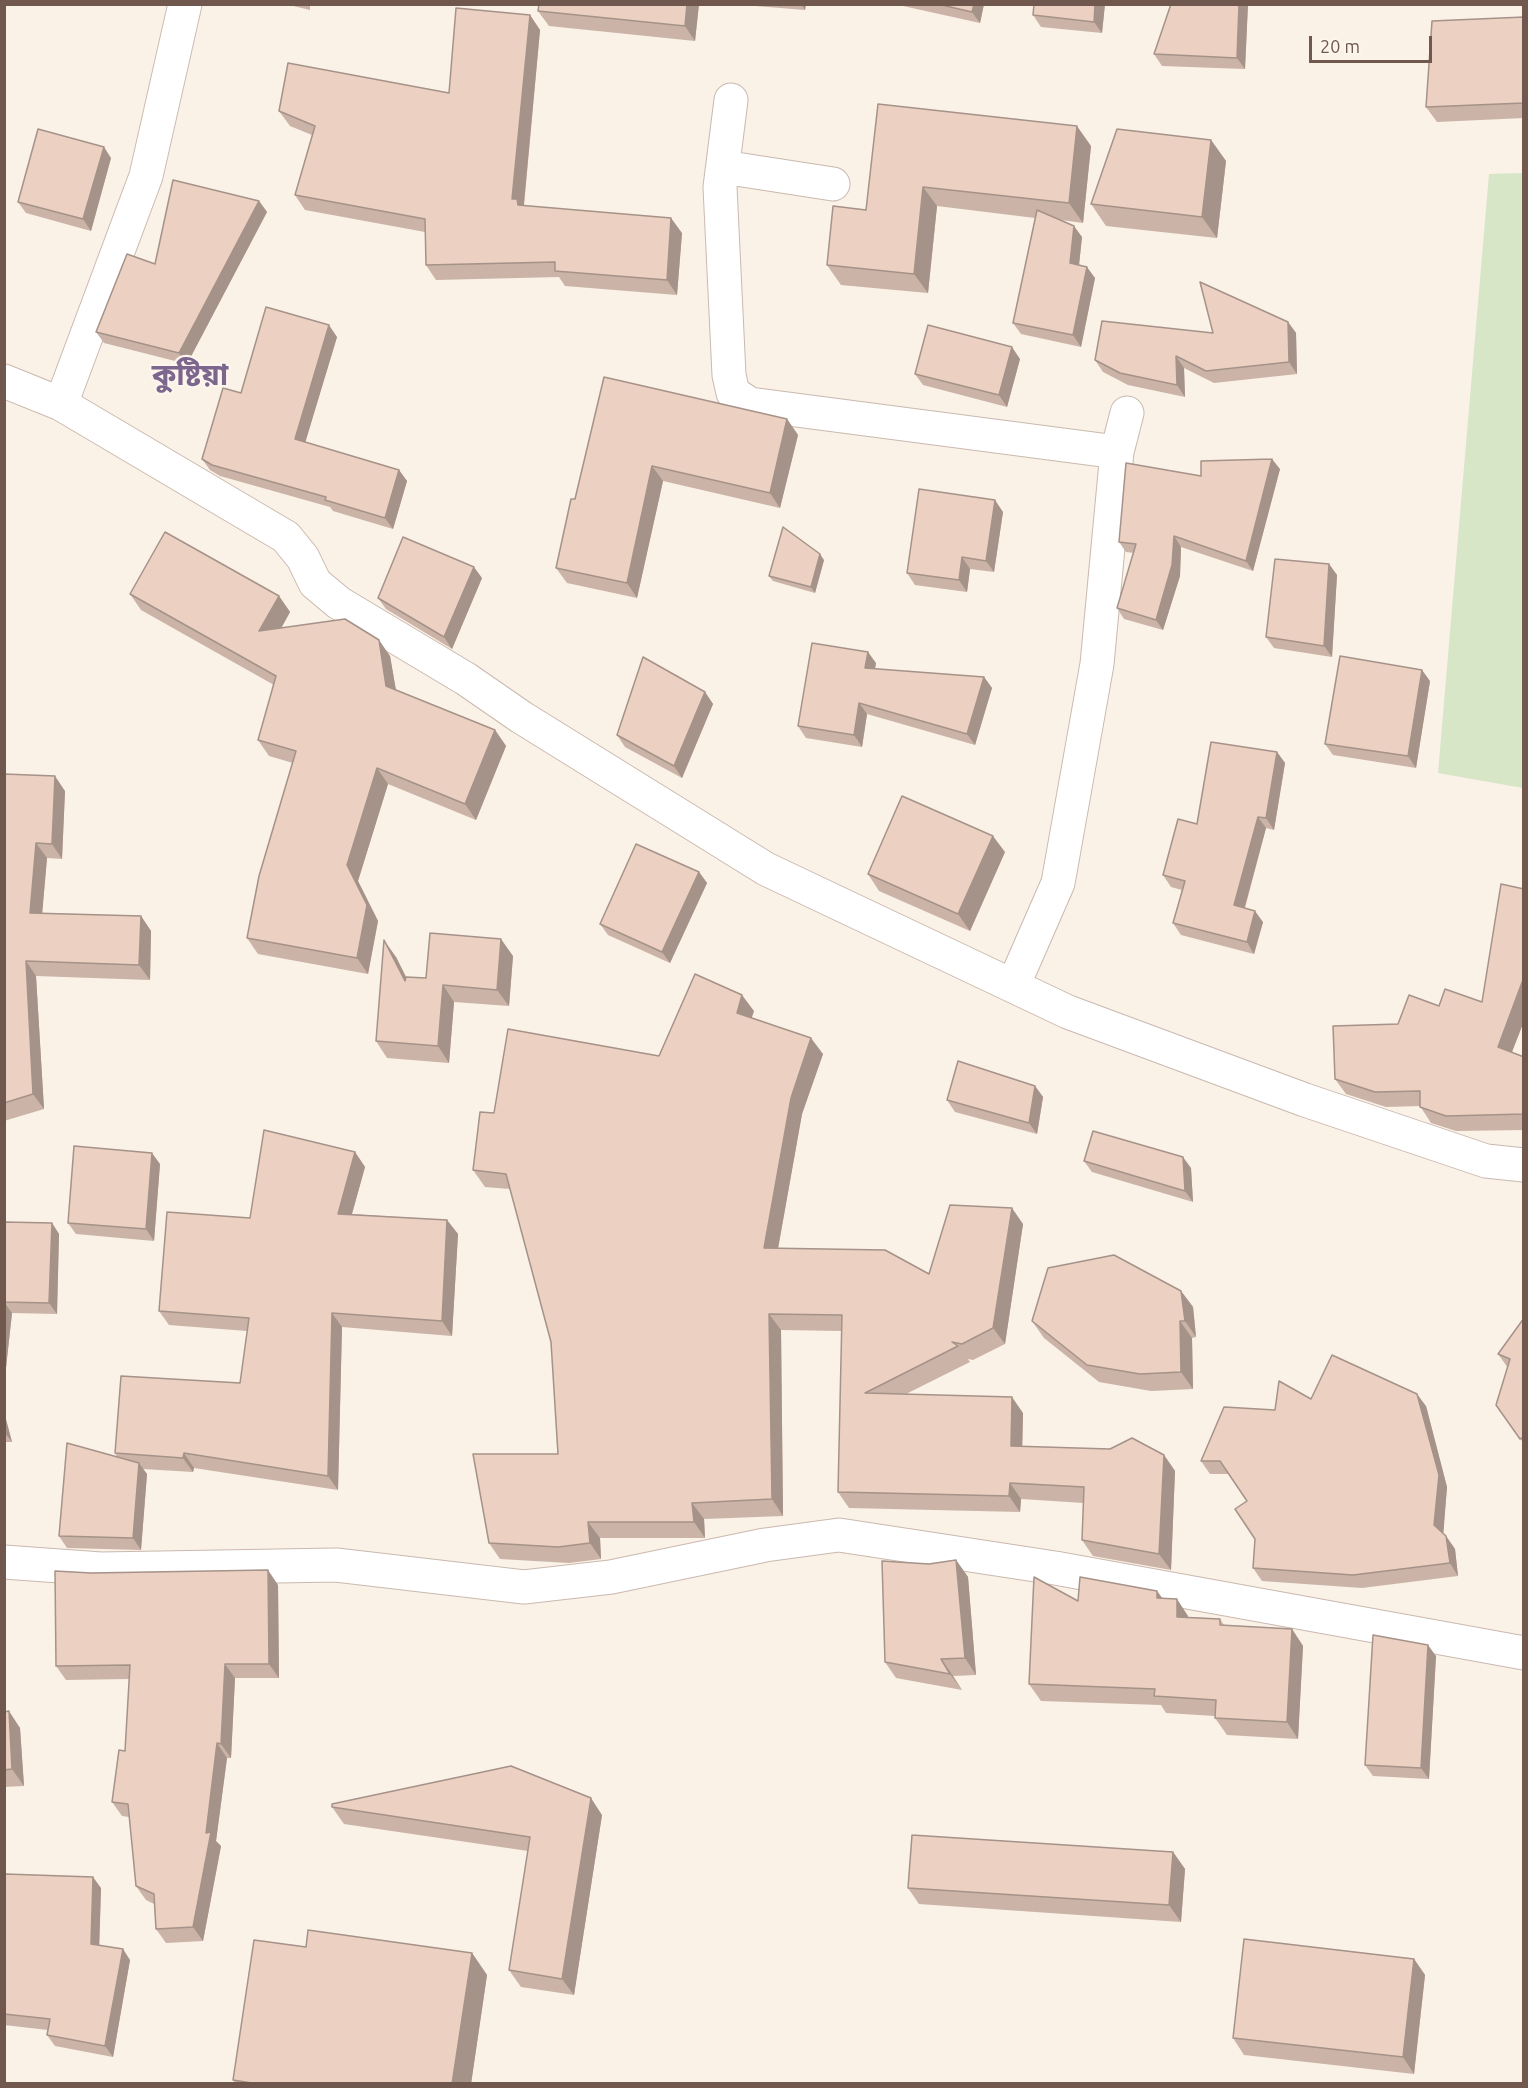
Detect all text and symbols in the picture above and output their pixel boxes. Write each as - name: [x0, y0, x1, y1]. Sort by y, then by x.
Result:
- scale bar: [1312, 24, 1435, 62]
- text: 20 m: [1320, 36, 1360, 56]
- district label: কুষ্টিয়া: [152, 357, 228, 393]

